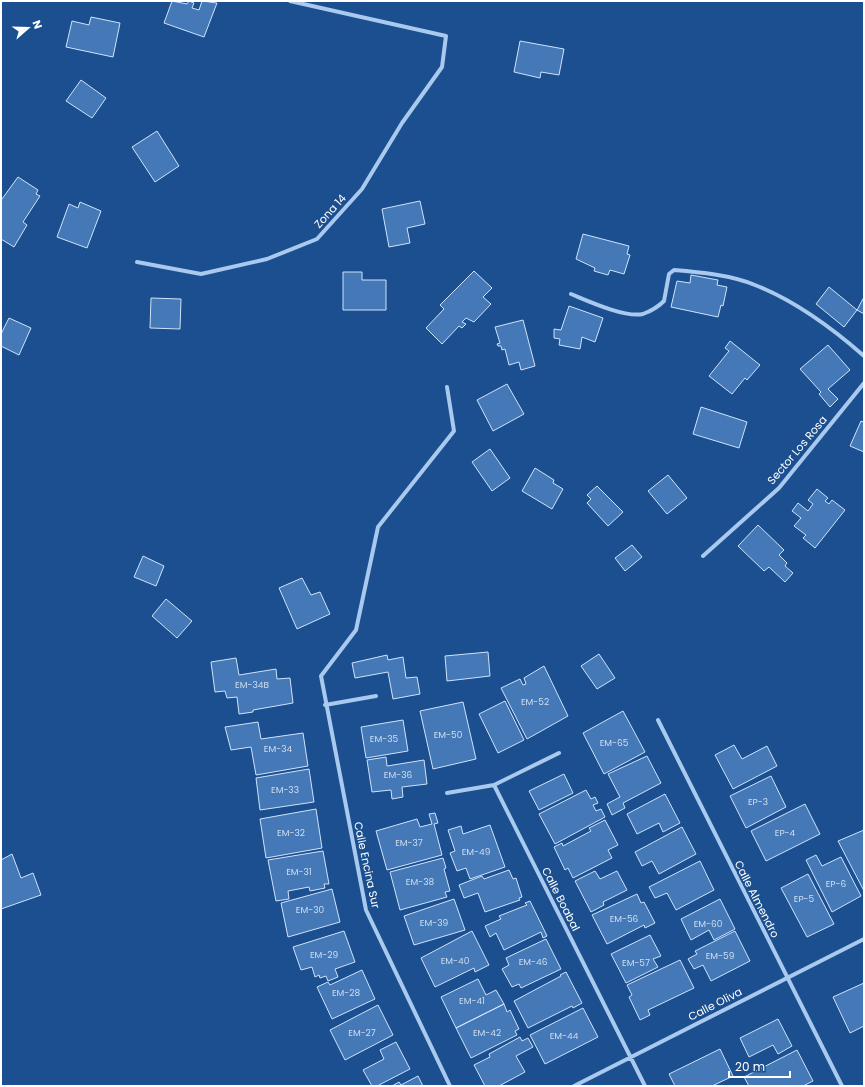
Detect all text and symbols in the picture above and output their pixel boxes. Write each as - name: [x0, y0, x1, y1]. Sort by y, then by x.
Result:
- north arrow: [8, 8, 48, 48]
- text: N: [28, 18, 46, 31]
- street label: Zona 14: [310, 190, 350, 232]
- street label: Sector Los Rosa: [763, 412, 831, 488]
- house number: EM-34B: [235, 679, 269, 691]
- house number: EM-52: [521, 696, 549, 708]
- house number: EM-50: [434, 729, 463, 741]
- house number: EM-35: [370, 733, 398, 745]
- house number: EM-65: [600, 737, 629, 749]
- house number: EM-34: [264, 743, 292, 755]
- house number: EM-36: [384, 769, 412, 781]
- house number: EM-33: [271, 784, 299, 796]
- house number: EP-3: [748, 796, 768, 808]
- street label: Calle Encina Sur: [350, 820, 384, 910]
- house number: EM-32: [277, 827, 305, 839]
- house number: EP-4: [775, 827, 796, 839]
- house number: EM-37: [395, 837, 423, 849]
- house number: EM-49: [462, 846, 491, 858]
- street label: Calle Almendro: [731, 858, 783, 940]
- street label: Calle Boabal: [538, 864, 584, 934]
- house number: EM-31: [286, 866, 312, 878]
- house number: EM-38: [406, 876, 434, 888]
- house number: EP-6: [826, 878, 847, 890]
- house number: EP-5: [794, 893, 815, 905]
- house number: EM-30: [296, 904, 324, 916]
- house number: EM-56: [610, 913, 639, 925]
- house number: EM-39: [420, 917, 448, 929]
- house number: EM-60: [694, 918, 723, 930]
- house number: EM-29: [310, 949, 338, 961]
- house number: EM-59: [706, 950, 735, 962]
- house number: EM-40: [441, 955, 470, 967]
- house number: EM-46: [519, 956, 548, 968]
- house number: EM-57: [622, 957, 650, 969]
- street label: Calle Oliva: [685, 984, 745, 1024]
- house number: EM-28: [332, 987, 360, 999]
- house number: EM-41: [459, 995, 485, 1007]
- house number: EM-27: [348, 1027, 376, 1039]
- house number: EM-42: [473, 1027, 501, 1039]
- house number: EM-44: [550, 1030, 579, 1042]
- scale bar: [729, 1053, 790, 1079]
- text: 20 m: [735, 1058, 765, 1075]

